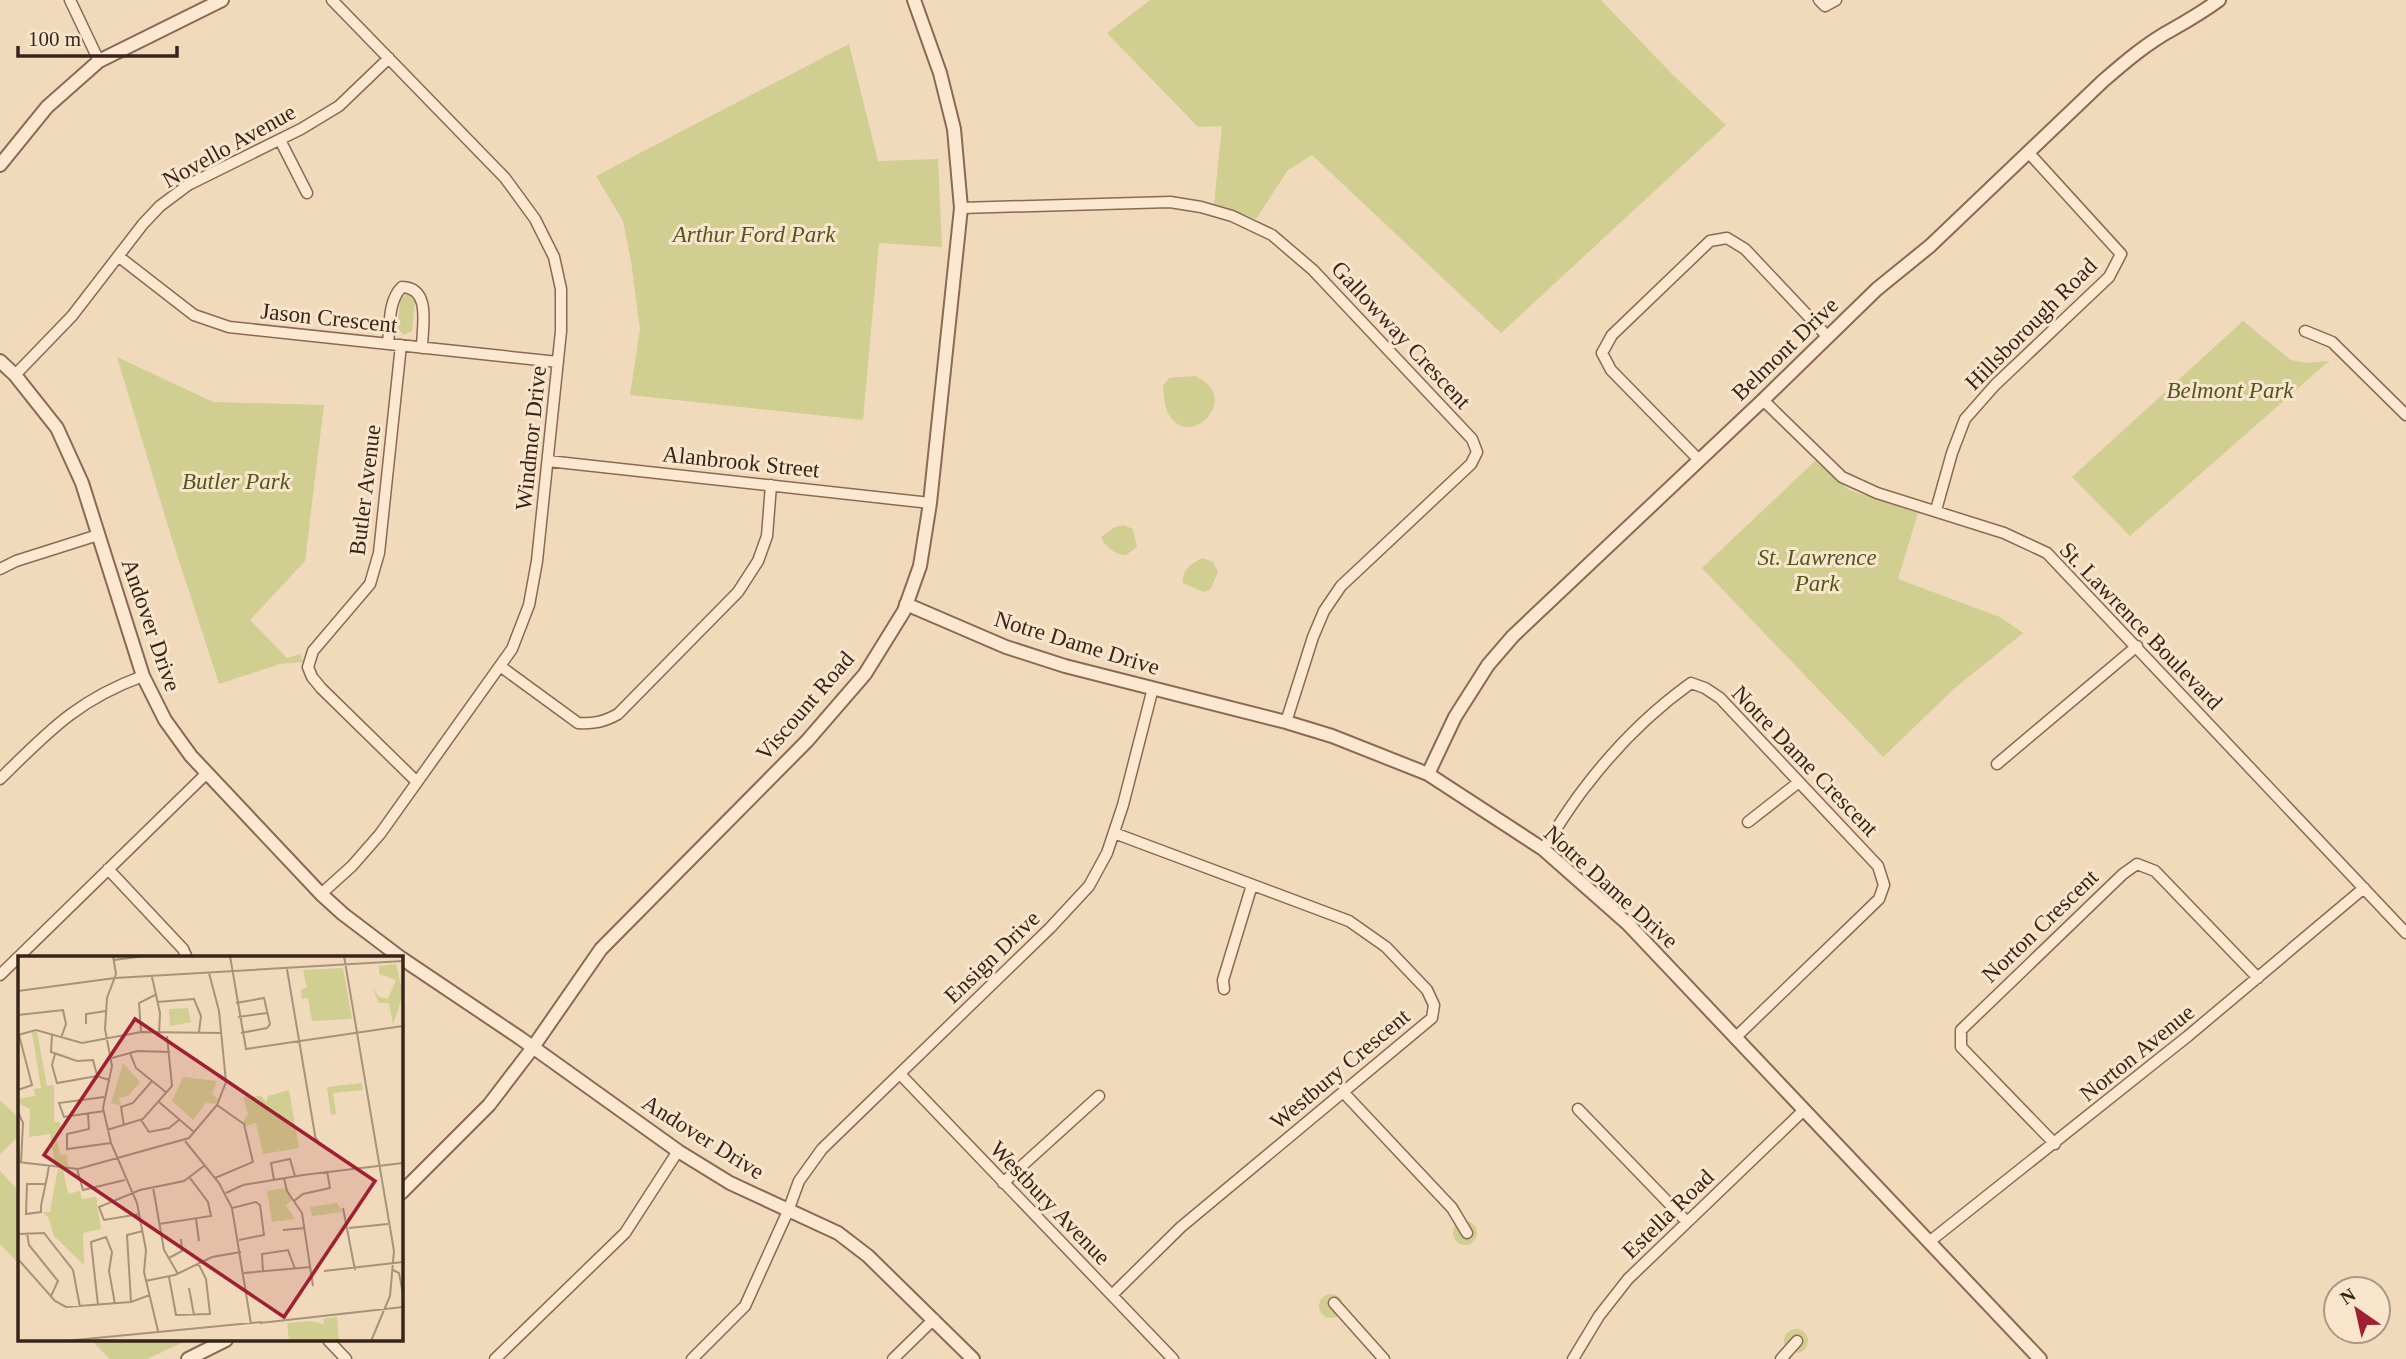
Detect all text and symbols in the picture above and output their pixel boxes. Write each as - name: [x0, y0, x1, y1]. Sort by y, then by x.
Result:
- scale bar: [18, 14, 177, 58]
- text: 100 m: [28, 27, 81, 51]
- street label: Novello Avenue: [158, 99, 300, 193]
- park label: Arthur Ford Park: [671, 222, 836, 247]
- street label: Hillsborough Road: [1960, 253, 2102, 395]
- street label: Gallowway Crescent: [1326, 256, 1476, 414]
- street label: Belmont Drive: [1727, 292, 1843, 406]
- street label: Jason Crescent: [259, 298, 399, 338]
- street label: Windmor Drive: [511, 364, 551, 512]
- park label: Belmont Park: [2166, 378, 2294, 403]
- street label: Butler Avenue: [345, 423, 385, 557]
- street label: Alanbrook Street: [661, 441, 821, 483]
- park label: Butler Park: [182, 469, 291, 494]
- street label: St. Lawrence Boulevard: [2055, 537, 2228, 715]
- park label: St. Lawrence Park: [1757, 545, 1877, 596]
- street label: Andover Drive: [117, 555, 185, 695]
- street label: Notre Dame Drive: [992, 606, 1162, 680]
- street label: Viscount Road: [751, 646, 859, 766]
- street label: Notre Dame Crescent: [1727, 681, 1884, 842]
- street label: Notre Dame Drive: [1539, 820, 1683, 954]
- street label: Norton Crescent: [1977, 864, 2104, 988]
- street label: Ensign Drive: [939, 906, 1045, 1008]
- inset map: [18, 956, 402, 1342]
- street label: Norton Avenue: [2075, 999, 2199, 1107]
- street label: Westbury Crescent: [1265, 1003, 1415, 1134]
- street label: Andover Drive: [638, 1090, 768, 1184]
- street label: Westbury Avenue: [985, 1136, 1115, 1270]
- street label: Estella Road: [1617, 1164, 1719, 1264]
- north arrow: [2322, 1275, 2392, 1345]
- text: N: [2336, 1284, 2360, 1309]

